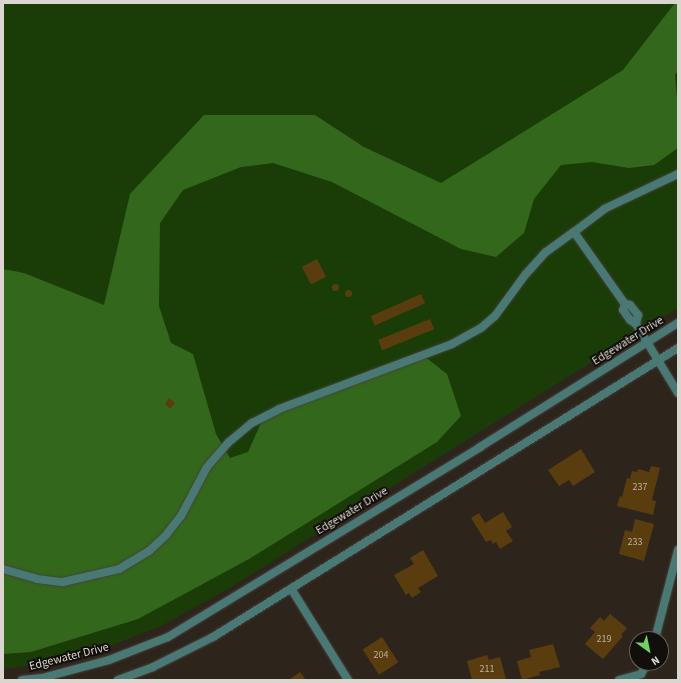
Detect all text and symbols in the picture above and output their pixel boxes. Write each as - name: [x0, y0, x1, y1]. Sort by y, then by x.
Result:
- street label: Edgewater Drive: [590, 313, 666, 369]
- house number: 237: [633, 482, 647, 494]
- street label: Edgewater Drive: [313, 484, 391, 538]
- house number: 233: [628, 537, 642, 549]
- north arrow: [629, 631, 669, 671]
- house number: 219: [597, 634, 611, 646]
- street label: Edgewater Drive: [28, 640, 110, 674]
- house number: 204: [374, 650, 388, 662]
- text: N: [648, 652, 662, 669]
- house number: 211: [480, 664, 494, 676]

